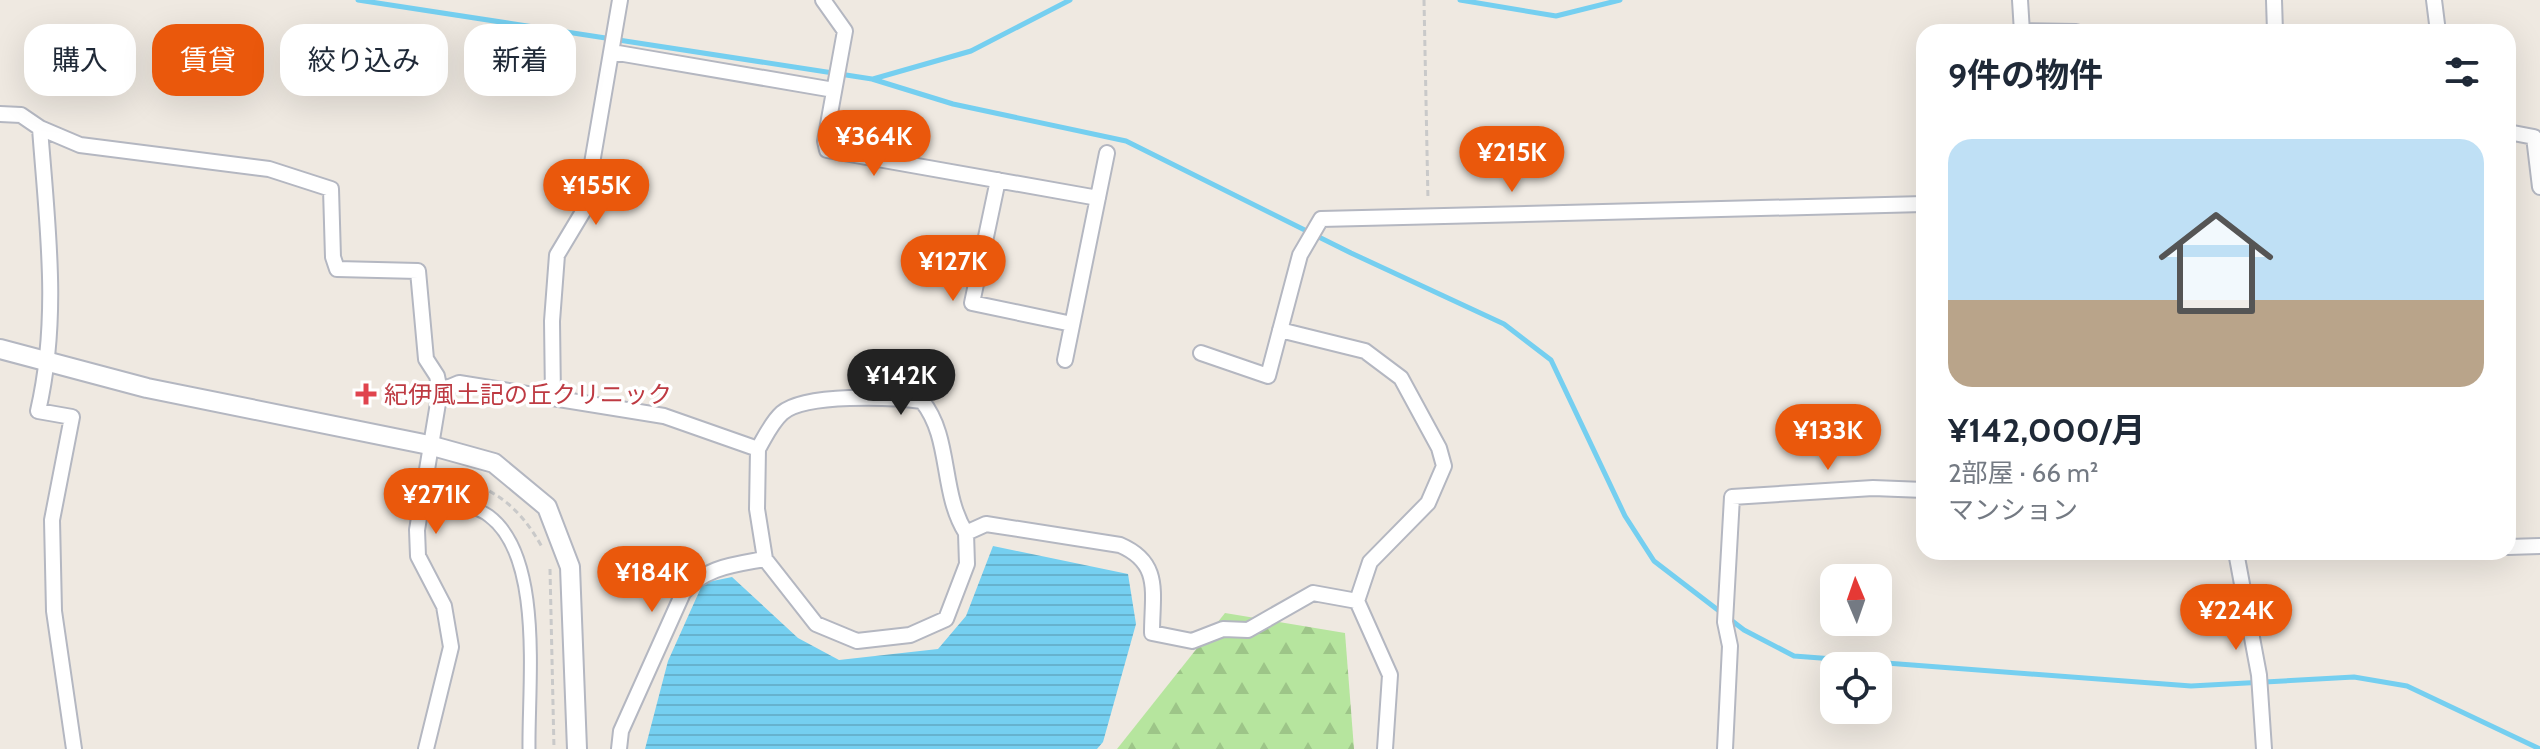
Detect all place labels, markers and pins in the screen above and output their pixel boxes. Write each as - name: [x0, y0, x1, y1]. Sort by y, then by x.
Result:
- pin: ¥364K: [818, 110, 930, 178]
- pin: ¥215K: [1456, 126, 1568, 194]
- pin: ¥155K: [540, 159, 652, 227]
- pin: ¥127K: [897, 235, 1009, 303]
- pin: ¥142K: [845, 349, 957, 417]
- place label: 紀伊風土記の丘クリニック: [384, 380, 672, 409]
- marker: 紀伊風土記の丘クリニック: [355, 383, 377, 405]
- pin: ¥133K: [1772, 404, 1884, 472]
- pin: ¥271K: [380, 468, 492, 536]
- pin: ¥184K: [596, 546, 708, 614]
- pin: ¥224K: [2180, 584, 2292, 652]

